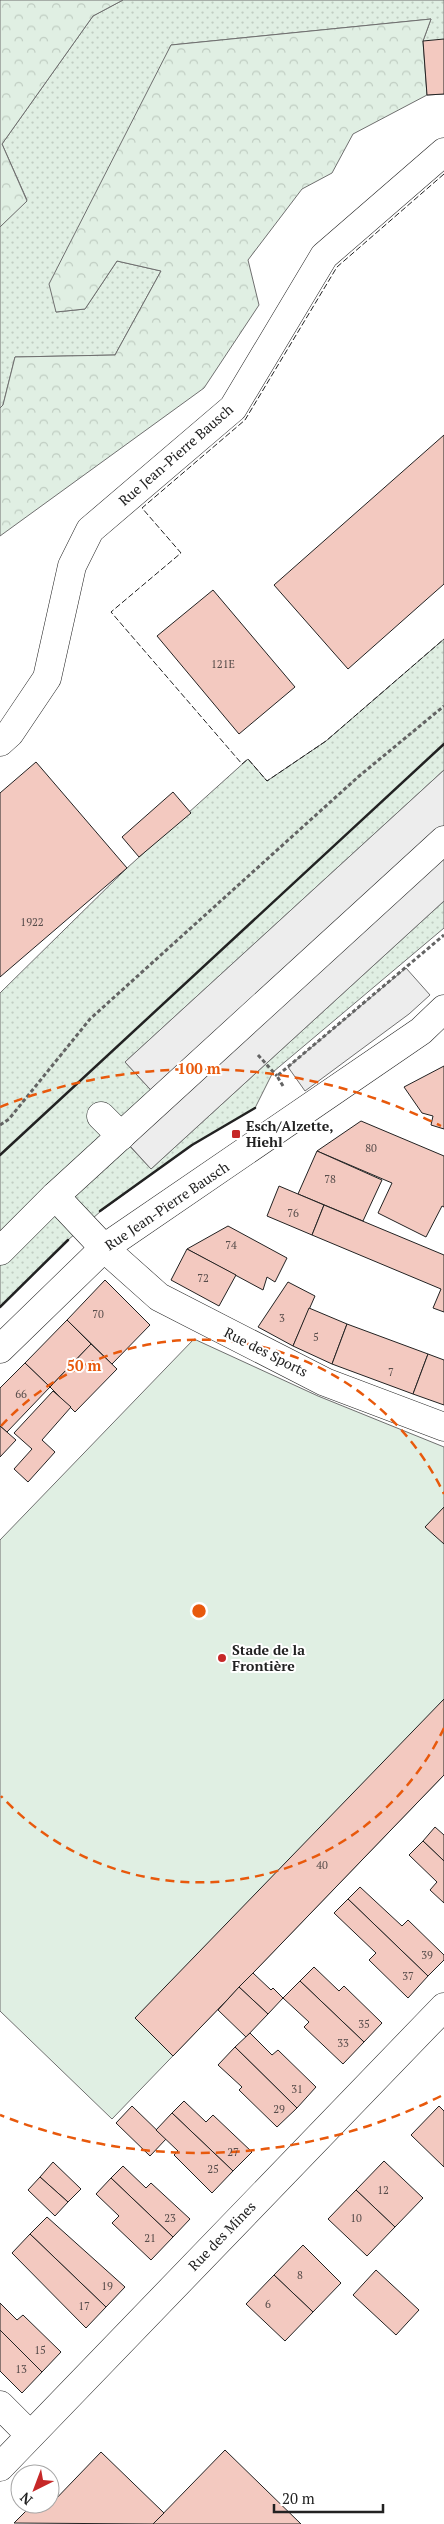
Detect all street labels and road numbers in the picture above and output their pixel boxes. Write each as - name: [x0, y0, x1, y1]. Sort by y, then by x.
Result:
- street label: Rue Jean-Pierre Bausch: [114, 400, 237, 510]
- street label: Rue Jean-Pierre Bausch: [101, 1157, 233, 1254]
- street label: Rue des Sports: [221, 1322, 311, 1381]
- street label: Rue des Mines: [184, 2197, 260, 2274]

